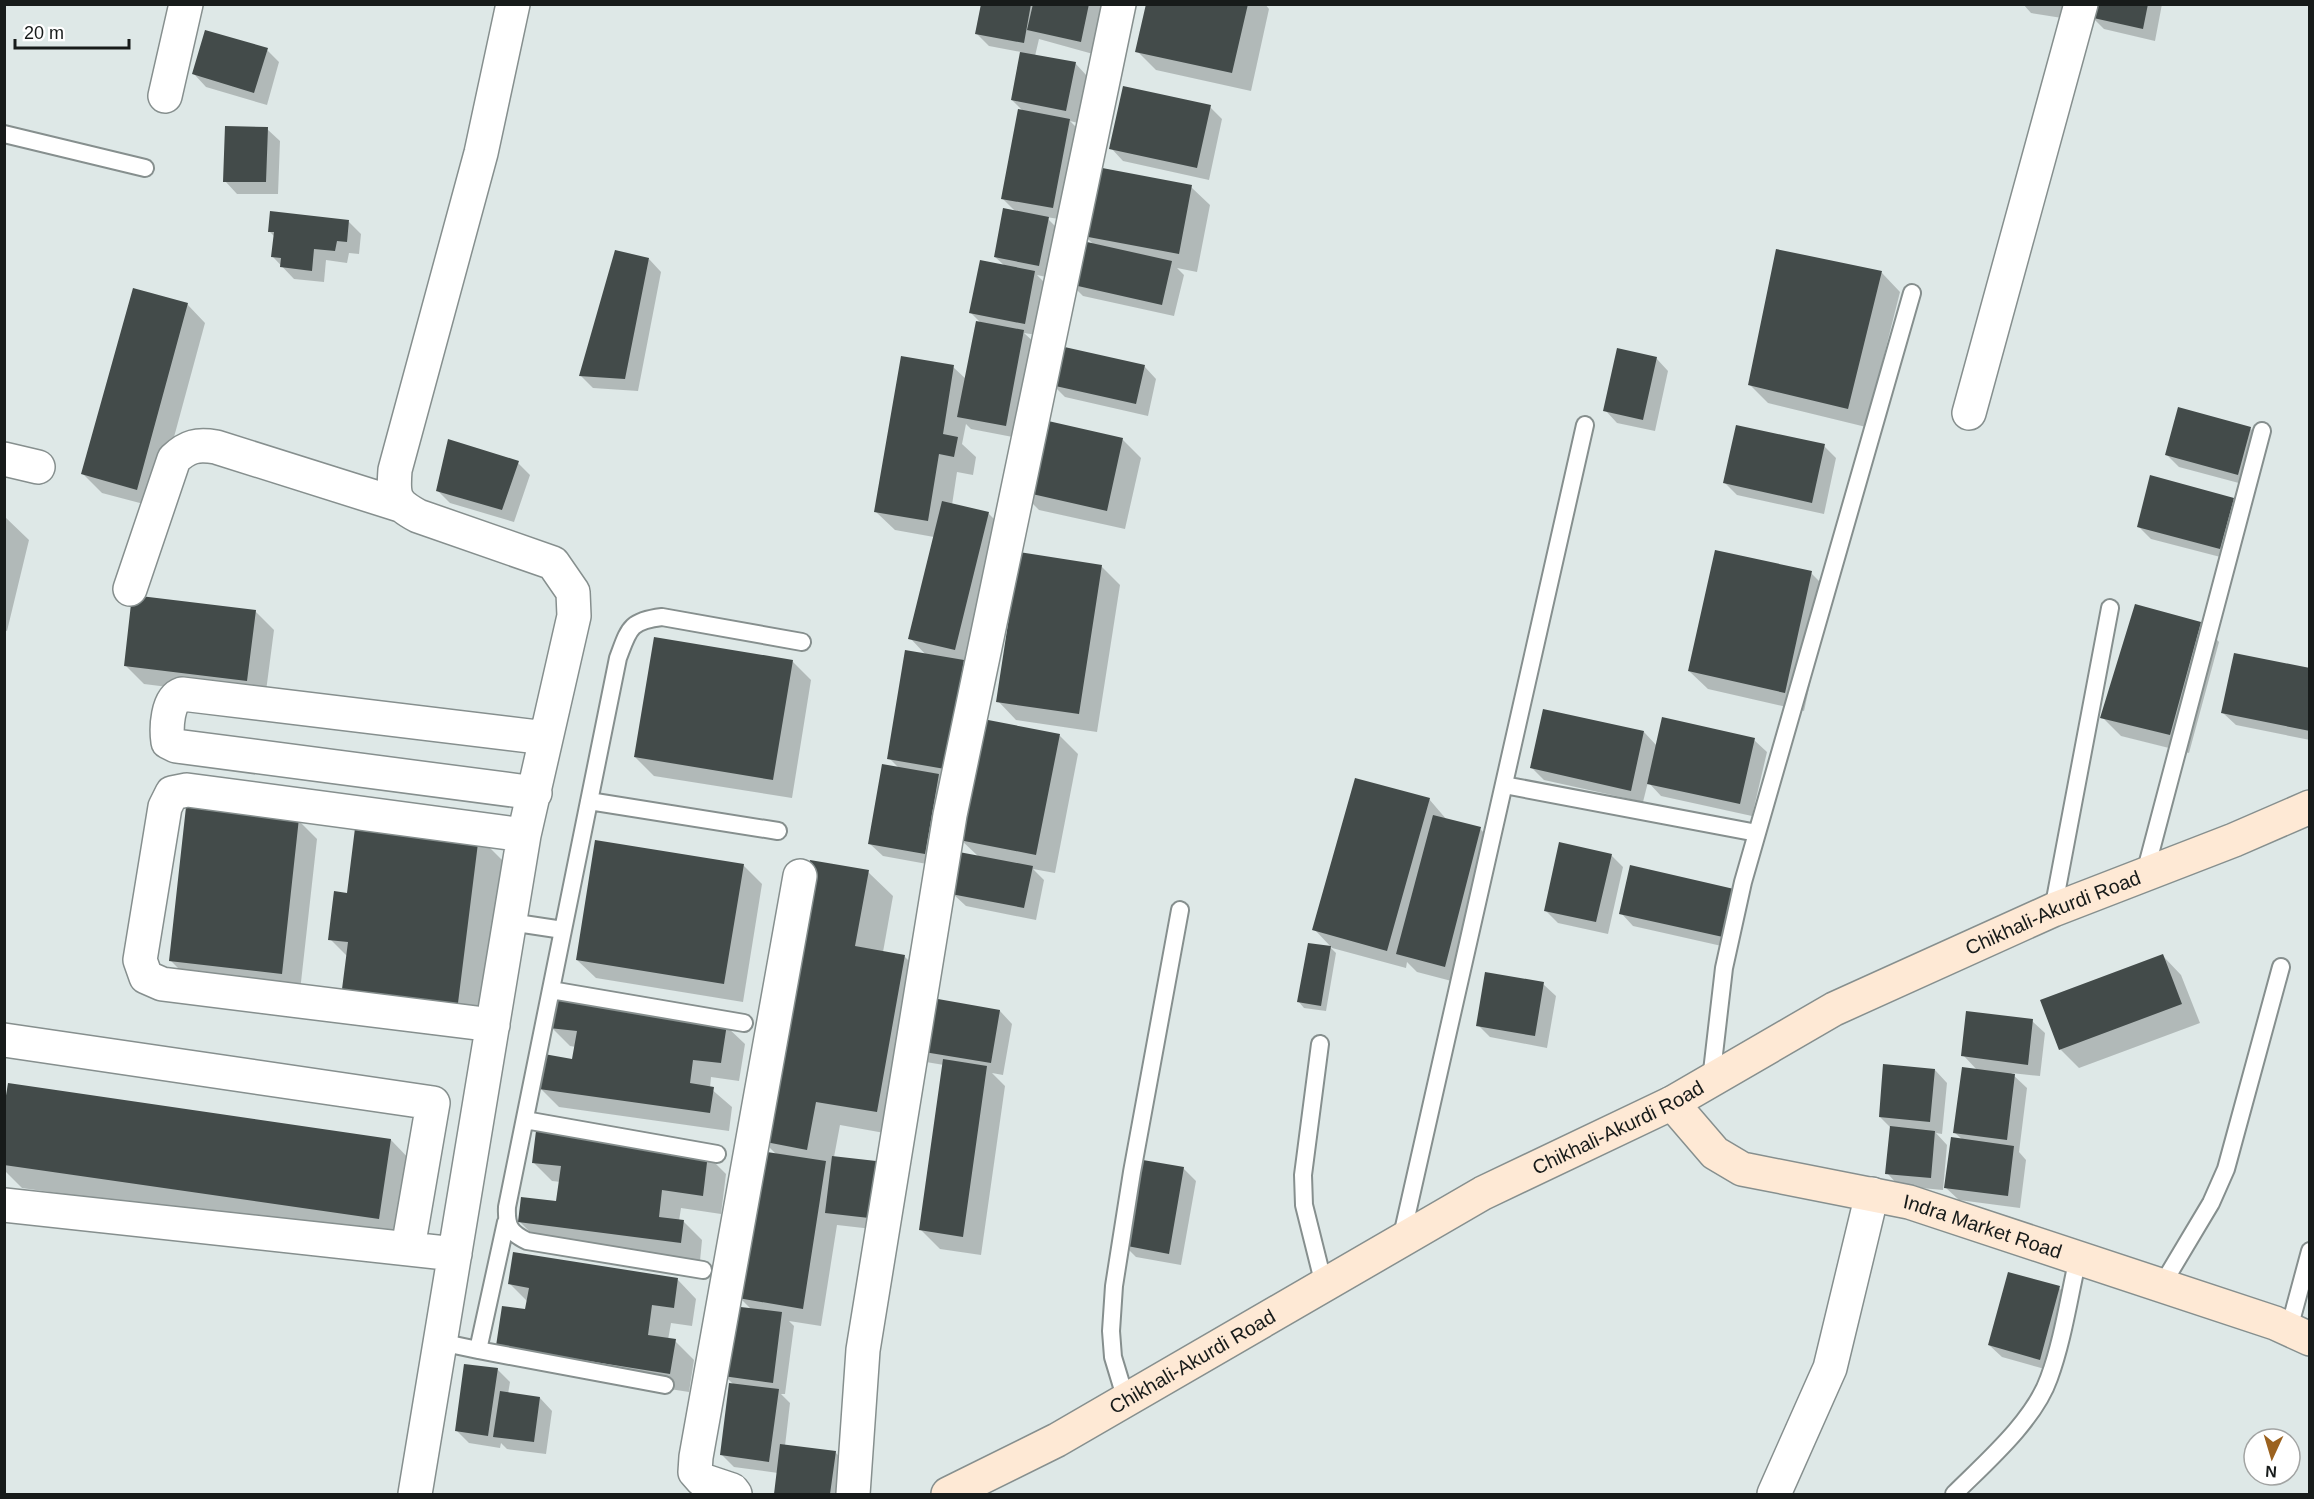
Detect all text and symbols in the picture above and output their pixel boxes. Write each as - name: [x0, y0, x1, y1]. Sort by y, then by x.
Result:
- scale bar: [15, 12, 129, 50]
- text: 20 m: [24, 23, 64, 43]
- street label: Chikhali-Akurdi Road: [1962, 866, 2144, 959]
- street label: Chikhali-Akurdi Road: [1529, 1076, 1707, 1179]
- street label: Indra Market Road: [1902, 1190, 2065, 1263]
- street label: Chikhali-Akurdi Road: [1105, 1305, 1279, 1418]
- north arrow: [2242, 1427, 2302, 1487]
- text: N: [2265, 1463, 2277, 1480]

